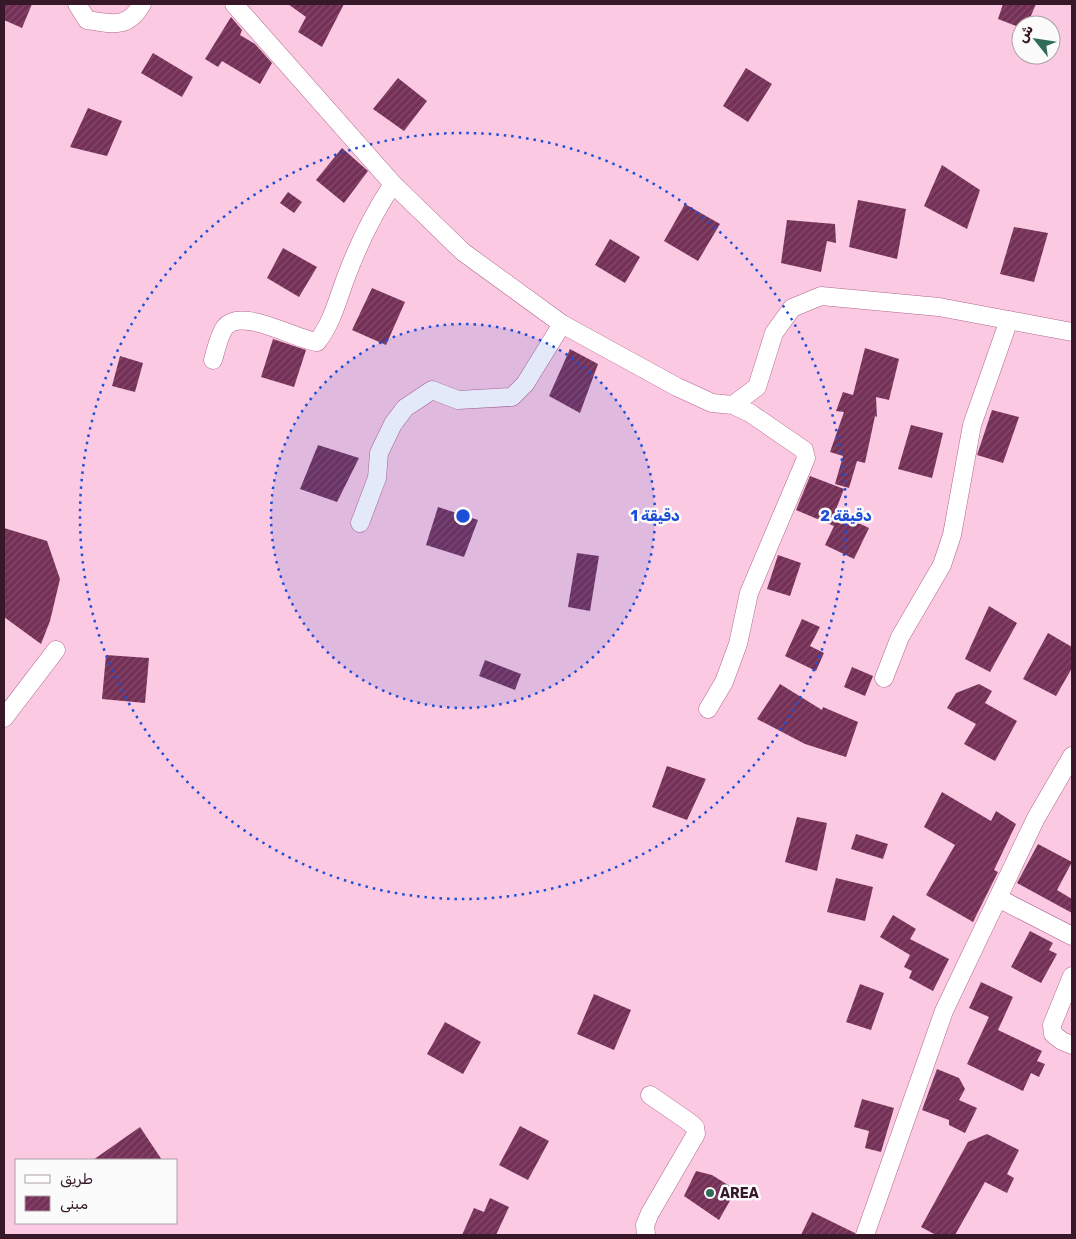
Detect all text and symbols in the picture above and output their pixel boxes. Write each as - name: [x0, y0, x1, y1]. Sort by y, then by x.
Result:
- north arrow: [1011, 15, 1061, 65]
- text: ش: [1013, 22, 1037, 46]
- centre of rings: [454, 507, 472, 525]
- text: 1 دقيقة: [630, 507, 680, 525]
- text: 2 دقيقة: [820, 507, 872, 525]
- legend: [15, 1159, 178, 1224]
- text: طريق: [60, 1170, 93, 1188]
- place label: AREA: [720, 1185, 759, 1202]
- marker: AREA: [704, 1187, 716, 1199]
- text: مبنى: [60, 1195, 88, 1213]

